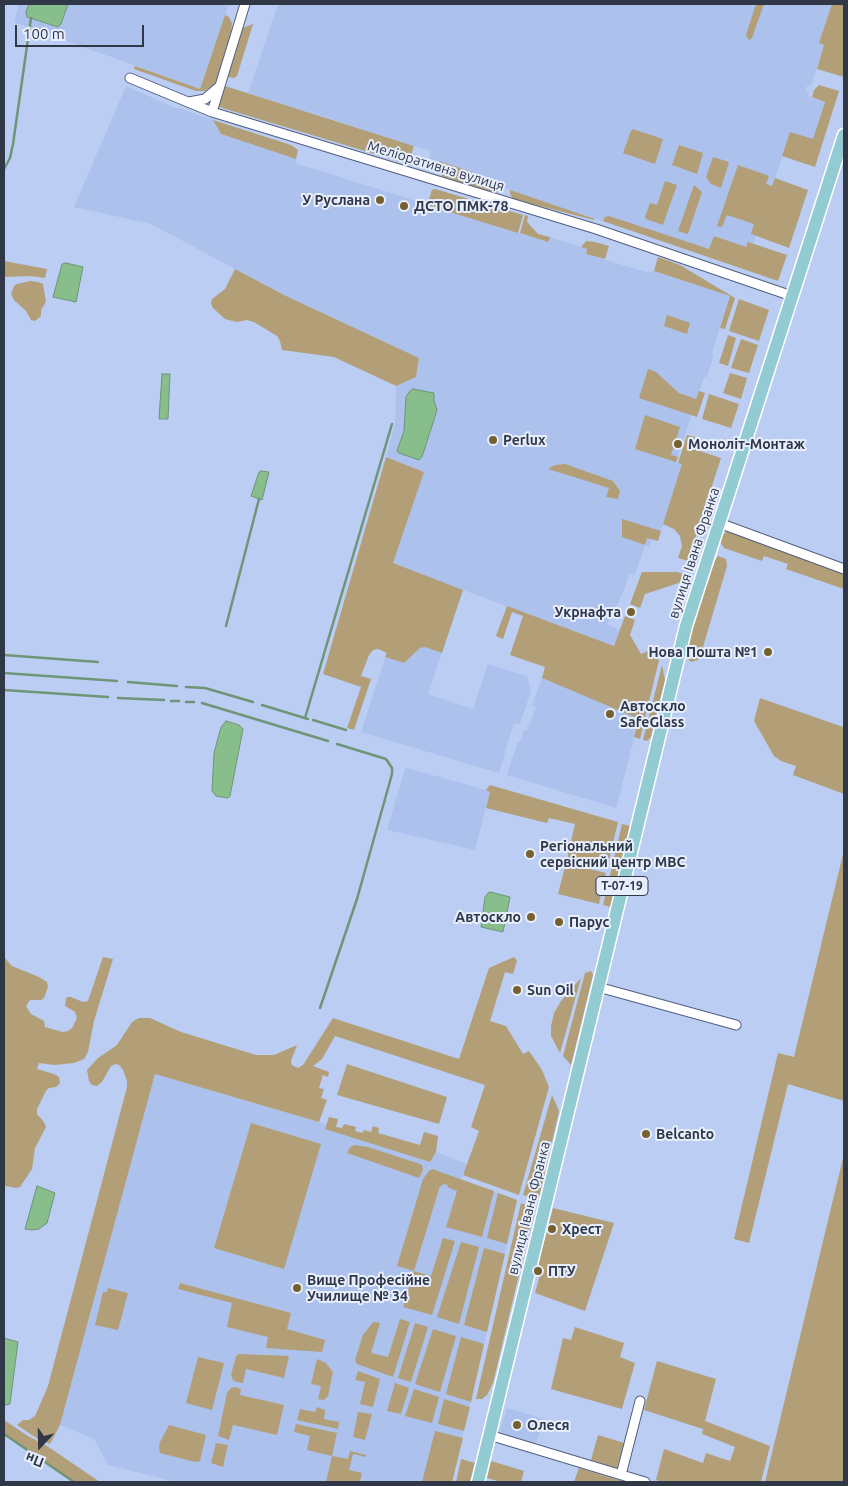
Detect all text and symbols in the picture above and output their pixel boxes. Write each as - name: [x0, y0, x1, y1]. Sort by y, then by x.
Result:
- scale bar: [18, 15, 146, 47]
- text: 100 m: [23, 25, 65, 42]
- street label: Меліоративна вулиця: [366, 137, 506, 195]
- place label: У Руслана: [302, 192, 370, 208]
- marker: У Руслана: [374, 194, 386, 206]
- place label: ДСТО ПМК-78: [414, 198, 508, 214]
- marker: ДСТО ПМК-78: [398, 200, 410, 212]
- place label: Perlux: [503, 432, 545, 448]
- marker: Perlux: [487, 434, 499, 446]
- place label: Моноліт-Монтаж: [688, 436, 805, 452]
- marker: Моноліт-Монтаж: [672, 438, 684, 450]
- street label: вулиця Івана Франка: [665, 485, 723, 621]
- place label: Укрнафта: [555, 604, 621, 620]
- marker: Укрнафта: [625, 606, 637, 618]
- place label: Нова Пошта №1: [648, 644, 758, 660]
- marker: Нова Пошта №1: [762, 646, 774, 658]
- place label: Автоскло SafeGlass: [620, 698, 686, 730]
- marker: Автоскло SafeGlass: [604, 708, 616, 720]
- place label: Регіональний сервісний центр МВС: [540, 838, 686, 870]
- marker: Регіональний сервісний центр МВС: [524, 848, 536, 860]
- road number: Т-07-19: [596, 876, 648, 896]
- place label: Автоскло: [455, 909, 521, 925]
- marker: Автоскло: [525, 911, 537, 923]
- place label: Парус: [569, 914, 609, 930]
- marker: Парус: [553, 916, 565, 928]
- place label: Sun Oil: [527, 982, 574, 998]
- marker: Sun Oil: [511, 984, 523, 996]
- place label: Belcanto: [656, 1126, 714, 1142]
- marker: Belcanto: [640, 1128, 652, 1140]
- street label: вулиця Івана Франка: [504, 1140, 554, 1276]
- place label: Хрест: [562, 1221, 602, 1237]
- marker: Хрест: [546, 1223, 558, 1235]
- place label: ПТУ: [548, 1263, 575, 1279]
- marker: ПТУ: [532, 1265, 544, 1277]
- place label: Вище Професійне Училище № 34: [307, 1272, 430, 1304]
- marker: Вище Професійне Училище № 34: [291, 1282, 303, 1294]
- place label: Олеся: [527, 1417, 570, 1433]
- marker: Олеся: [511, 1419, 523, 1431]
- north arrow: [15, 1421, 65, 1471]
- text: Пн: [23, 1449, 46, 1471]

